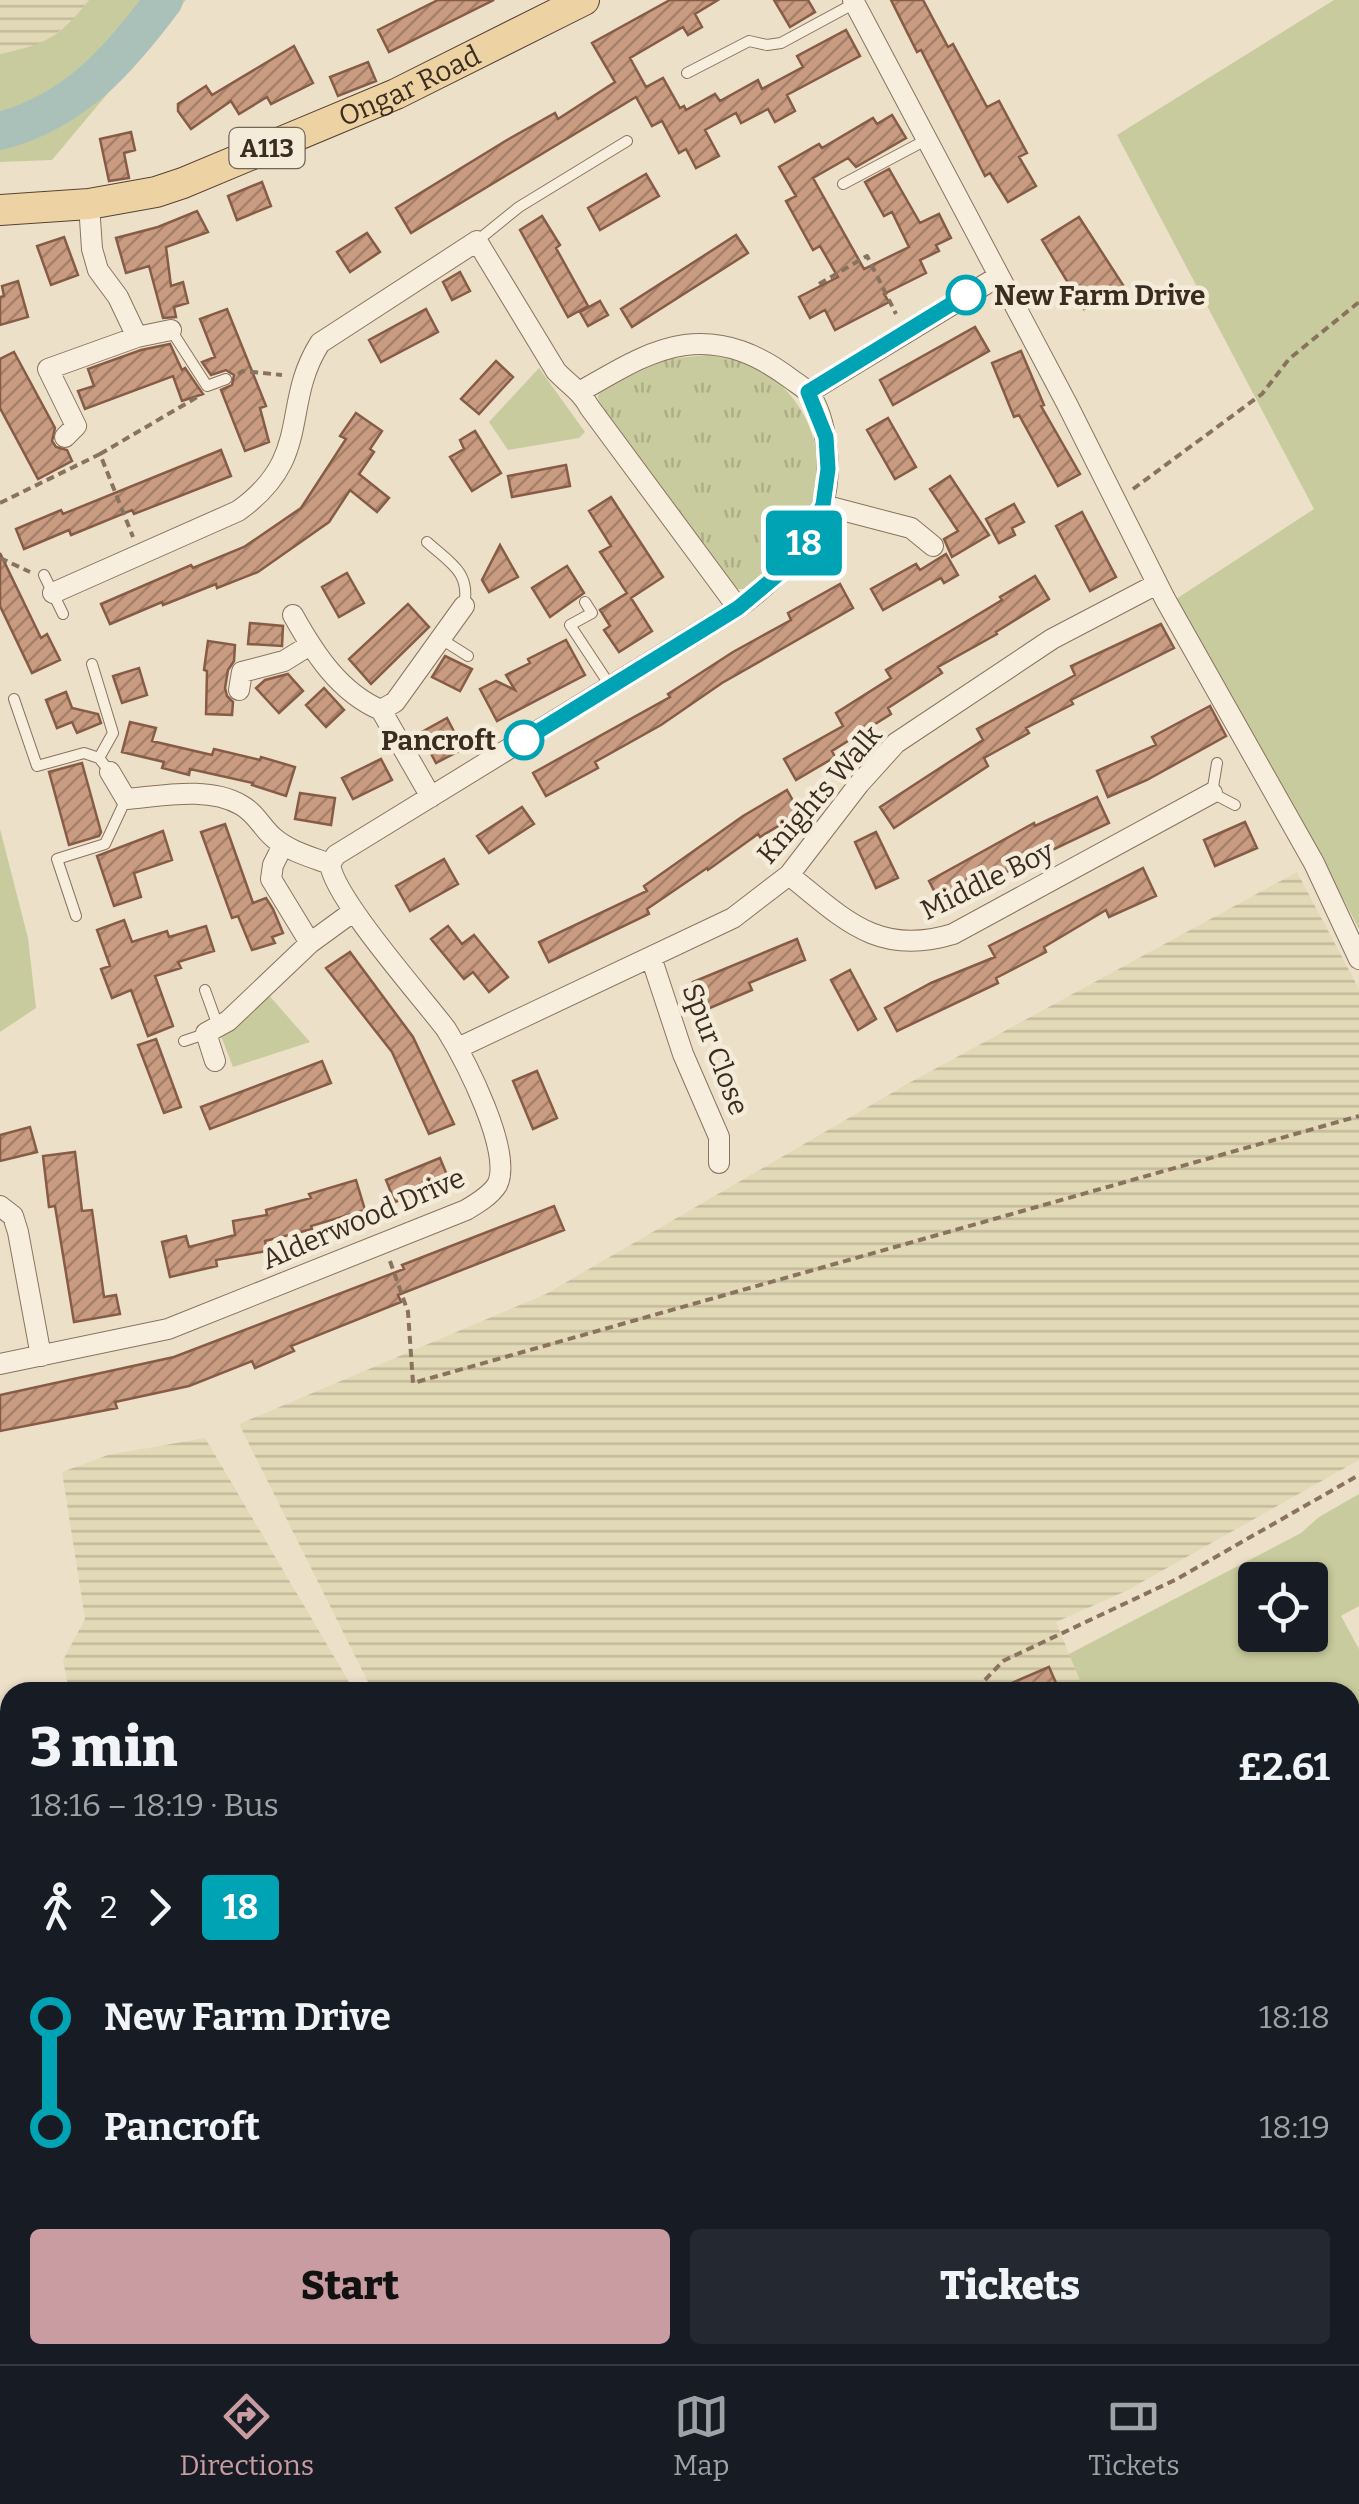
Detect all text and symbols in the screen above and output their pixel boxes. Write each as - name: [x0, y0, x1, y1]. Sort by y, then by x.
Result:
- street label: Ongar Road: [334, 39, 486, 133]
- road number: A113: [230, 128, 304, 168]
- marker: New Farm Drive: [947, 276, 985, 314]
- place label: New Farm Drive: [994, 279, 1205, 312]
- line badge: 18: [759, 510, 849, 576]
- text: 18: [786, 522, 822, 564]
- street label: Knights Walk: [750, 718, 889, 870]
- marker: Pancroft: [505, 721, 543, 759]
- place label: Pancroft: [381, 724, 496, 757]
- street label: Middle Boy: [915, 834, 1059, 927]
- street label: Spur Close: [675, 979, 756, 1120]
- street label: Alderwood Drive: [257, 1161, 470, 1276]
- map controls: [1238, 1562, 1328, 1652]
- button: locate: [1238, 1562, 1328, 1652]
- text: 3 min: [30, 1715, 177, 1781]
- text: £2.61: [1238, 1744, 1330, 1790]
- text: 18:16 – 18:19 · Bus: [30, 1786, 279, 1824]
- icon: walk: [30, 1880, 85, 1935]
- icon: forward: [132, 1880, 187, 1935]
- text: 18: [222, 1886, 259, 1928]
- text: 2: [100, 1888, 117, 1926]
- text: New Farm Drive: [104, 1994, 391, 2040]
- text: 18:18: [1259, 1998, 1330, 2036]
- text: Pancroft: [104, 2104, 260, 2150]
- text: 18:19: [1259, 2108, 1330, 2146]
- button: Start: [30, 2229, 670, 2344]
- button: Tickets: [690, 2229, 1330, 2344]
- tab: Directions: [179, 2389, 314, 2482]
- tab: Map: [673, 2389, 729, 2482]
- tab: Tickets: [1088, 2389, 1180, 2482]

